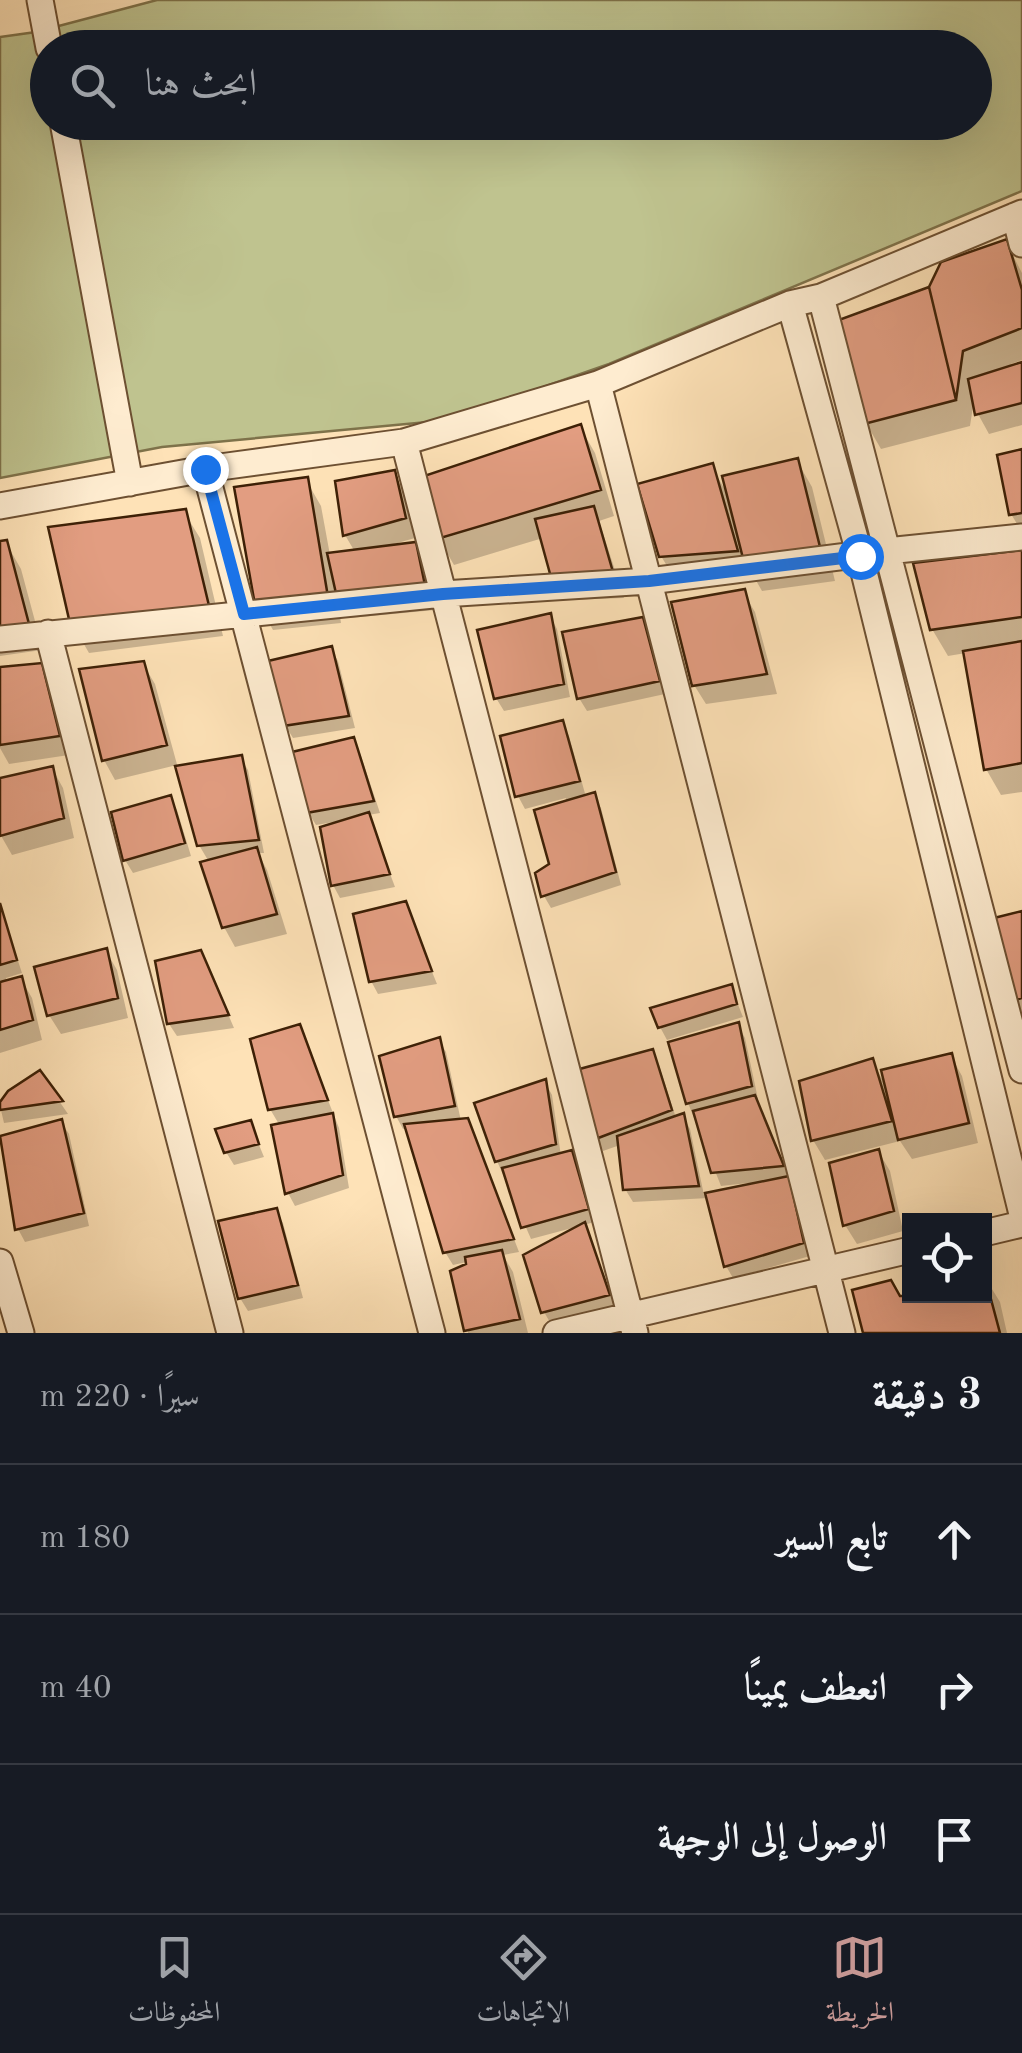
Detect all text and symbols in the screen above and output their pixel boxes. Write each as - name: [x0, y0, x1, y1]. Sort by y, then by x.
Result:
- search box: [30, 30, 992, 140]
- icon: search: [65, 58, 120, 113]
- text: ابحث هنا: [145, 66, 257, 104]
- route end: [183, 447, 229, 493]
- route start: [838, 534, 884, 580]
- map controls: [902, 1213, 992, 1303]
- button: locate: [902, 1213, 992, 1303]
- text: 3 دقيقة: [873, 1376, 982, 1418]
- text: سيرًا · 220 m: [40, 1382, 200, 1414]
- icon: ahead: [927, 1512, 982, 1567]
- text: تابع السير: [777, 1520, 887, 1558]
- text: 180 m: [40, 1523, 130, 1555]
- icon: right: [927, 1662, 982, 1717]
- text: انعطف يمينًا: [744, 1670, 887, 1708]
- text: 40 m: [40, 1673, 112, 1705]
- icon: arrive: [927, 1812, 982, 1867]
- text: الوصول إلى الوجهة: [658, 1820, 887, 1858]
- tab: المحفوظات: [128, 1930, 220, 2039]
- tab: الاتجاهات: [476, 1930, 570, 2039]
- tab: الخريطة: [826, 1930, 894, 2039]

